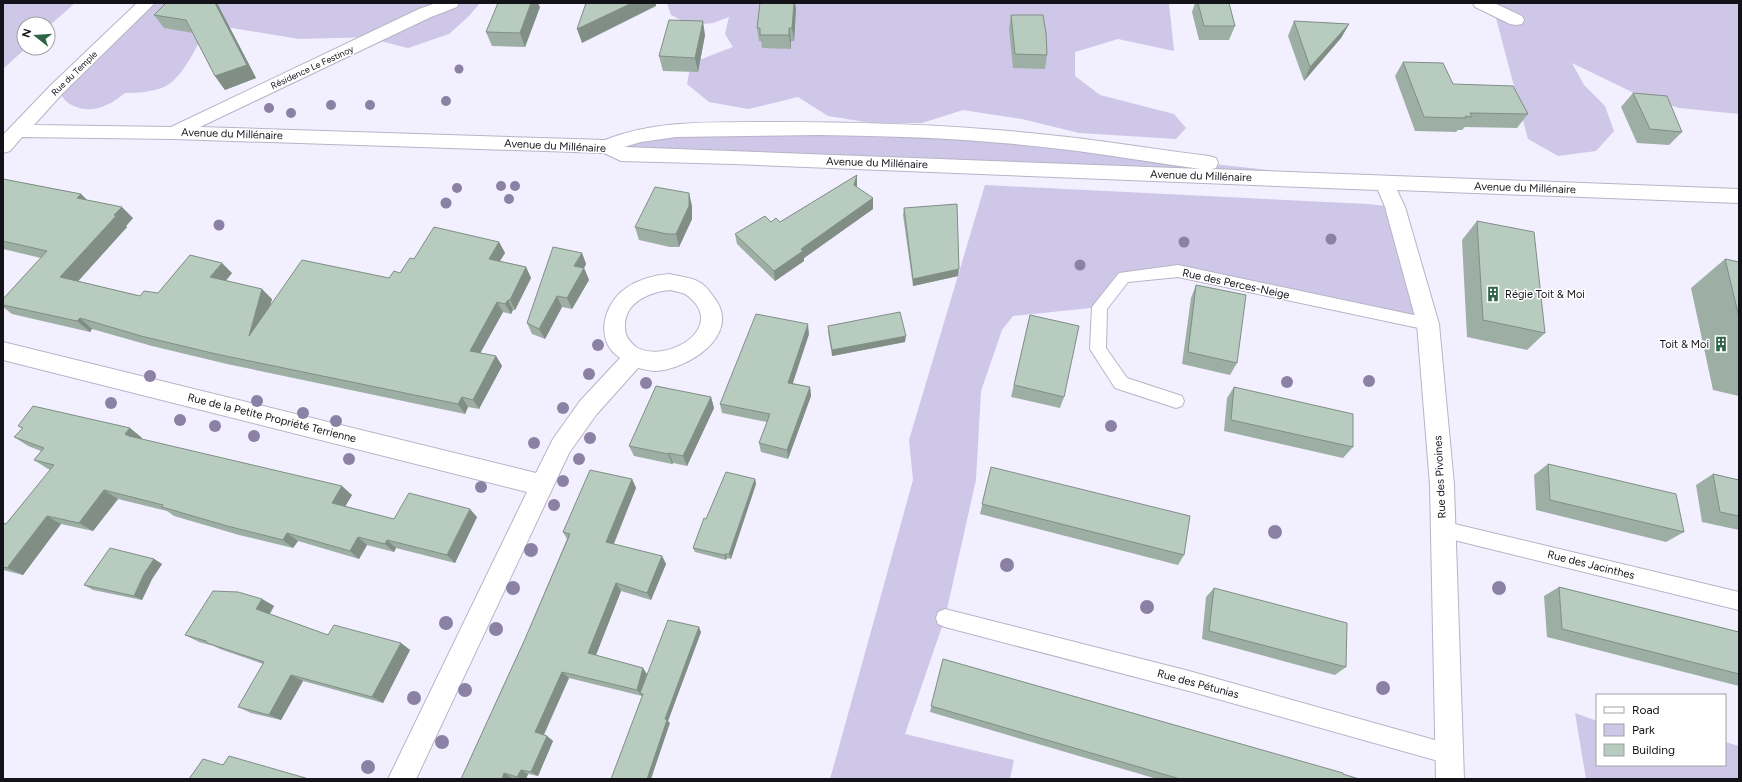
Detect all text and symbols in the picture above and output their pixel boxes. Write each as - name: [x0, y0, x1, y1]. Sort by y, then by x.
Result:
- north arrow: [16, 16, 56, 56]
- text: N: [19, 27, 34, 39]
- street label: Résidence Le Festinoy: [269, 43, 355, 91]
- street label: Rue du Temple: [49, 48, 99, 98]
- street label: Avenue du Millénaire: [181, 126, 283, 142]
- street label: Avenue du Millénaire: [504, 137, 606, 155]
- street label: Avenue du Millénaire: [826, 155, 928, 171]
- street label: Avenue du Millénaire: [1150, 168, 1252, 184]
- street label: Avenue du Millénaire: [1474, 180, 1576, 196]
- street label: Rue des Perces-Neige: [1181, 266, 1291, 302]
- building icon: Régie Toit & Moi: [1484, 285, 1502, 303]
- place label: Régie Toit & Moi: [1505, 288, 1585, 301]
- building icon: Toit & Moi: [1712, 335, 1730, 353]
- place label: Toit & Moi: [1660, 338, 1709, 351]
- street label: Rue de la Petite Propriété Terrienne: [186, 391, 358, 445]
- street label: Rue des Pivoines: [1431, 435, 1449, 519]
- street label: Rue des Jacinthes: [1546, 548, 1636, 582]
- street label: Rue des Pétunias: [1156, 667, 1240, 701]
- legend: [1596, 694, 1726, 766]
- text: Road: [1632, 703, 1660, 717]
- text: Park: [1632, 723, 1655, 737]
- text: Building: [1632, 743, 1675, 757]

